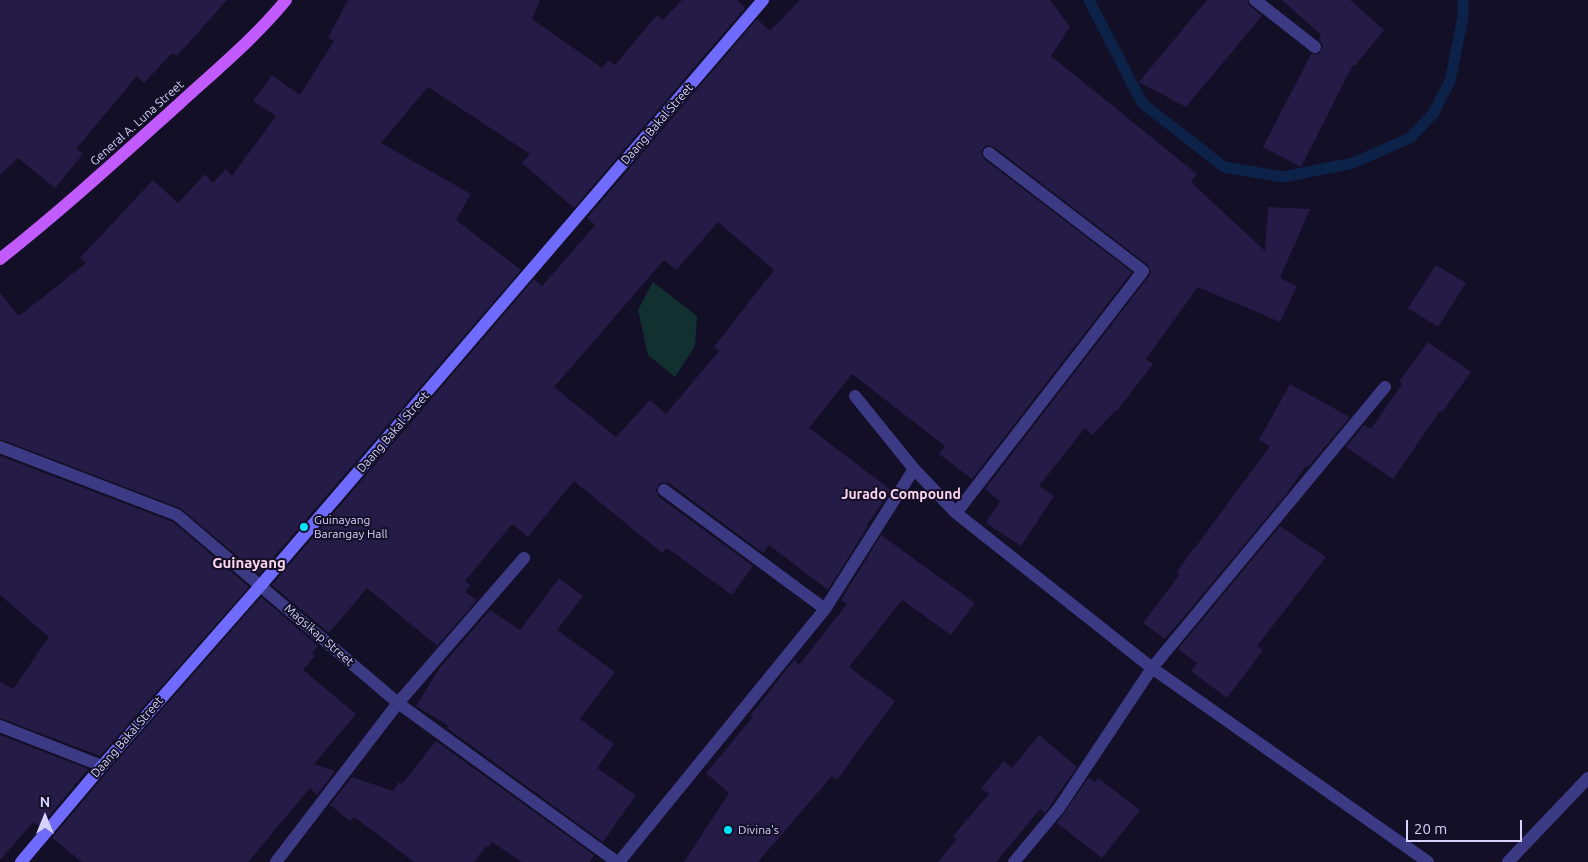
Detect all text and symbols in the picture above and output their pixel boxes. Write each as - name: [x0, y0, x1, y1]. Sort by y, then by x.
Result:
- street label: General A. Luna Street: [87, 77, 187, 169]
- street label: Daang Bakal Street: [618, 81, 696, 167]
- street label: Daang Bakal Street: [354, 389, 432, 475]
- district label: Jurado Compound: [841, 486, 961, 502]
- place label: Guinayang Barangay Hall: [314, 513, 388, 541]
- marker: Guinayang Barangay Hall: [298, 521, 310, 533]
- district label: Guinayang: [212, 554, 286, 572]
- street label: Magsikap Street: [281, 601, 357, 669]
- street label: Daang Bakal Street: [88, 694, 166, 780]
- north arrow: [20, 792, 70, 842]
- text: N: [40, 794, 50, 810]
- scale bar: [1408, 810, 1524, 842]
- text: 20 m: [1414, 820, 1447, 837]
- place label: Divina's: [738, 823, 779, 837]
- marker: Divina's: [722, 824, 734, 836]

